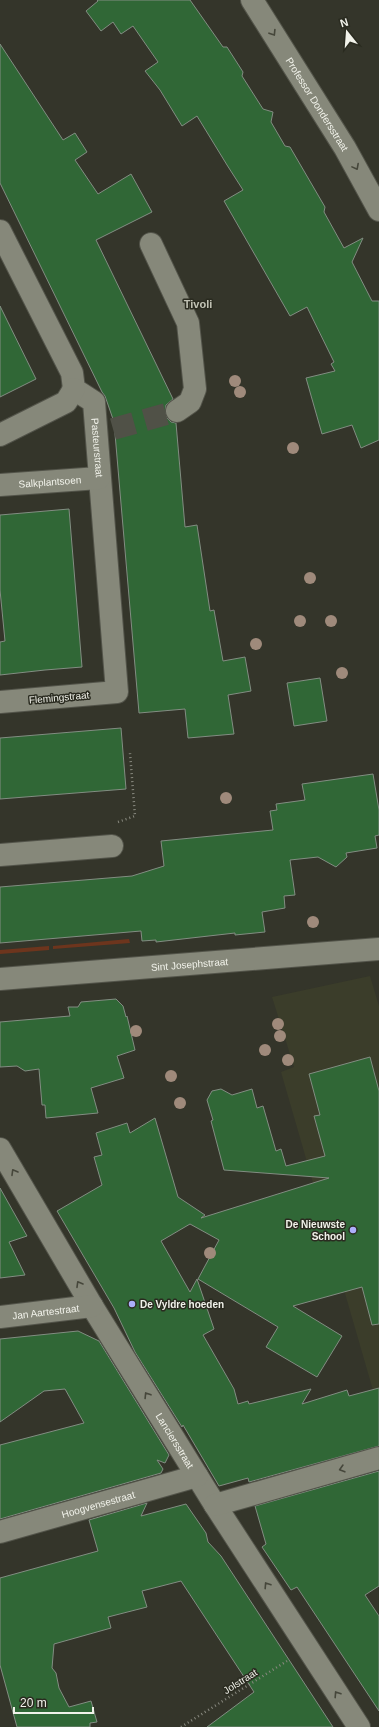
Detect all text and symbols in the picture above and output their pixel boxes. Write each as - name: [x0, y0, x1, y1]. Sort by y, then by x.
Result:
- north arrow: [327, 12, 367, 52]
- text: N: [339, 16, 350, 29]
- one-way arrow: [268, 29, 276, 36]
- street label: Professor Dondersstraat: [284, 56, 351, 153]
- one-way arrow: [351, 163, 359, 170]
- district label: Tivoli: [184, 298, 212, 310]
- street label: Pasteurstraat: [89, 418, 105, 478]
- street label: Salkplantsoen: [18, 474, 82, 490]
- street label: Flemingstraat: [28, 689, 90, 706]
- street label: Sint Josephstraat: [150, 956, 229, 973]
- one-way arrow: [11, 1169, 18, 1176]
- place label: De Nieuwste School: [286, 1219, 345, 1242]
- marker: De Nieuwste School: [348, 1225, 358, 1235]
- one-way arrow: [77, 1281, 84, 1288]
- marker: De Vyldre hoeden: [127, 1299, 137, 1309]
- place label: De Vyldre hoeden: [140, 1299, 224, 1310]
- street label: Jan Aartestraat: [12, 1303, 80, 1321]
- one-way arrow: [144, 1392, 152, 1399]
- street label: Lanciersstraat: [153, 1411, 196, 1471]
- one-way arrow: [338, 1464, 345, 1473]
- street label: Hoogvensestraat: [60, 1489, 136, 1520]
- one-way arrow: [264, 1582, 271, 1589]
- street label: Jolstraat: [221, 1667, 259, 1696]
- scale bar: [14, 1689, 93, 1715]
- one-way arrow: [334, 1691, 342, 1698]
- text: 20 m: [20, 1696, 47, 1710]

